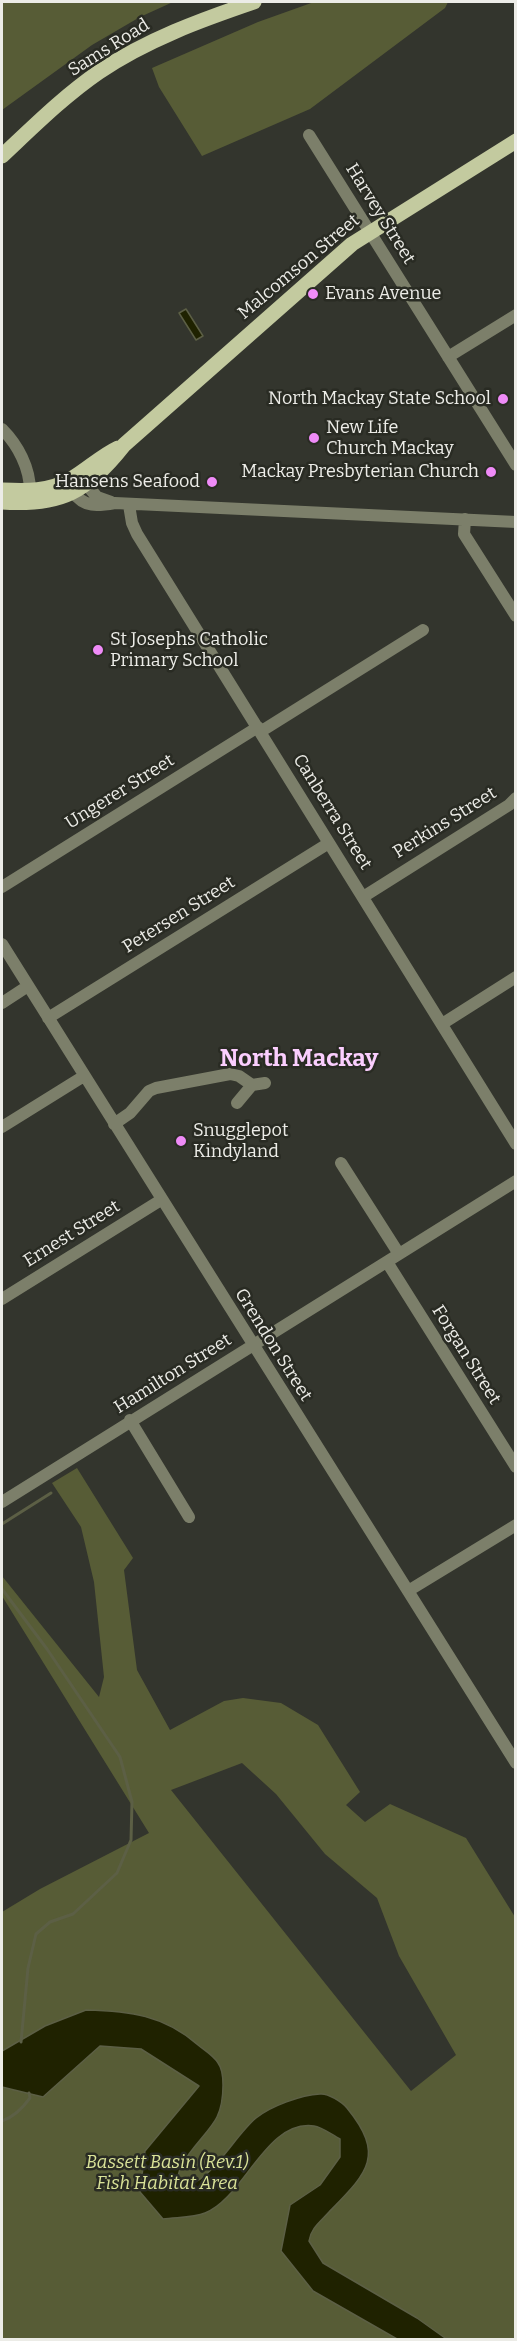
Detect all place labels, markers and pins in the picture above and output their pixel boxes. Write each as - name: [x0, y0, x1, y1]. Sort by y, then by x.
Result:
- place label: Evans Avenue: [325, 283, 441, 305]
- marker: Evans Avenue: [306, 287, 320, 301]
- place label: North Mackay State School: [268, 388, 491, 410]
- marker: North Mackay State School: [496, 392, 510, 406]
- place label: New Life Church Mackay: [326, 417, 454, 460]
- marker: New Life Church Mackay: [307, 431, 321, 445]
- place label: Mackay Presbyterian Church: [241, 461, 479, 483]
- marker: Mackay Presbyterian Church: [484, 465, 498, 479]
- place label: Hansens Seafood: [55, 471, 200, 493]
- marker: Hansens Seafood: [205, 475, 219, 489]
- place label: St Josephs Catholic Primary School: [110, 629, 268, 672]
- marker: St Josephs Catholic Primary School: [91, 643, 105, 657]
- place label: Snugglepot Kindyland: [193, 1120, 288, 1162]
- marker: Snugglepot Kindyland: [174, 1134, 188, 1148]

